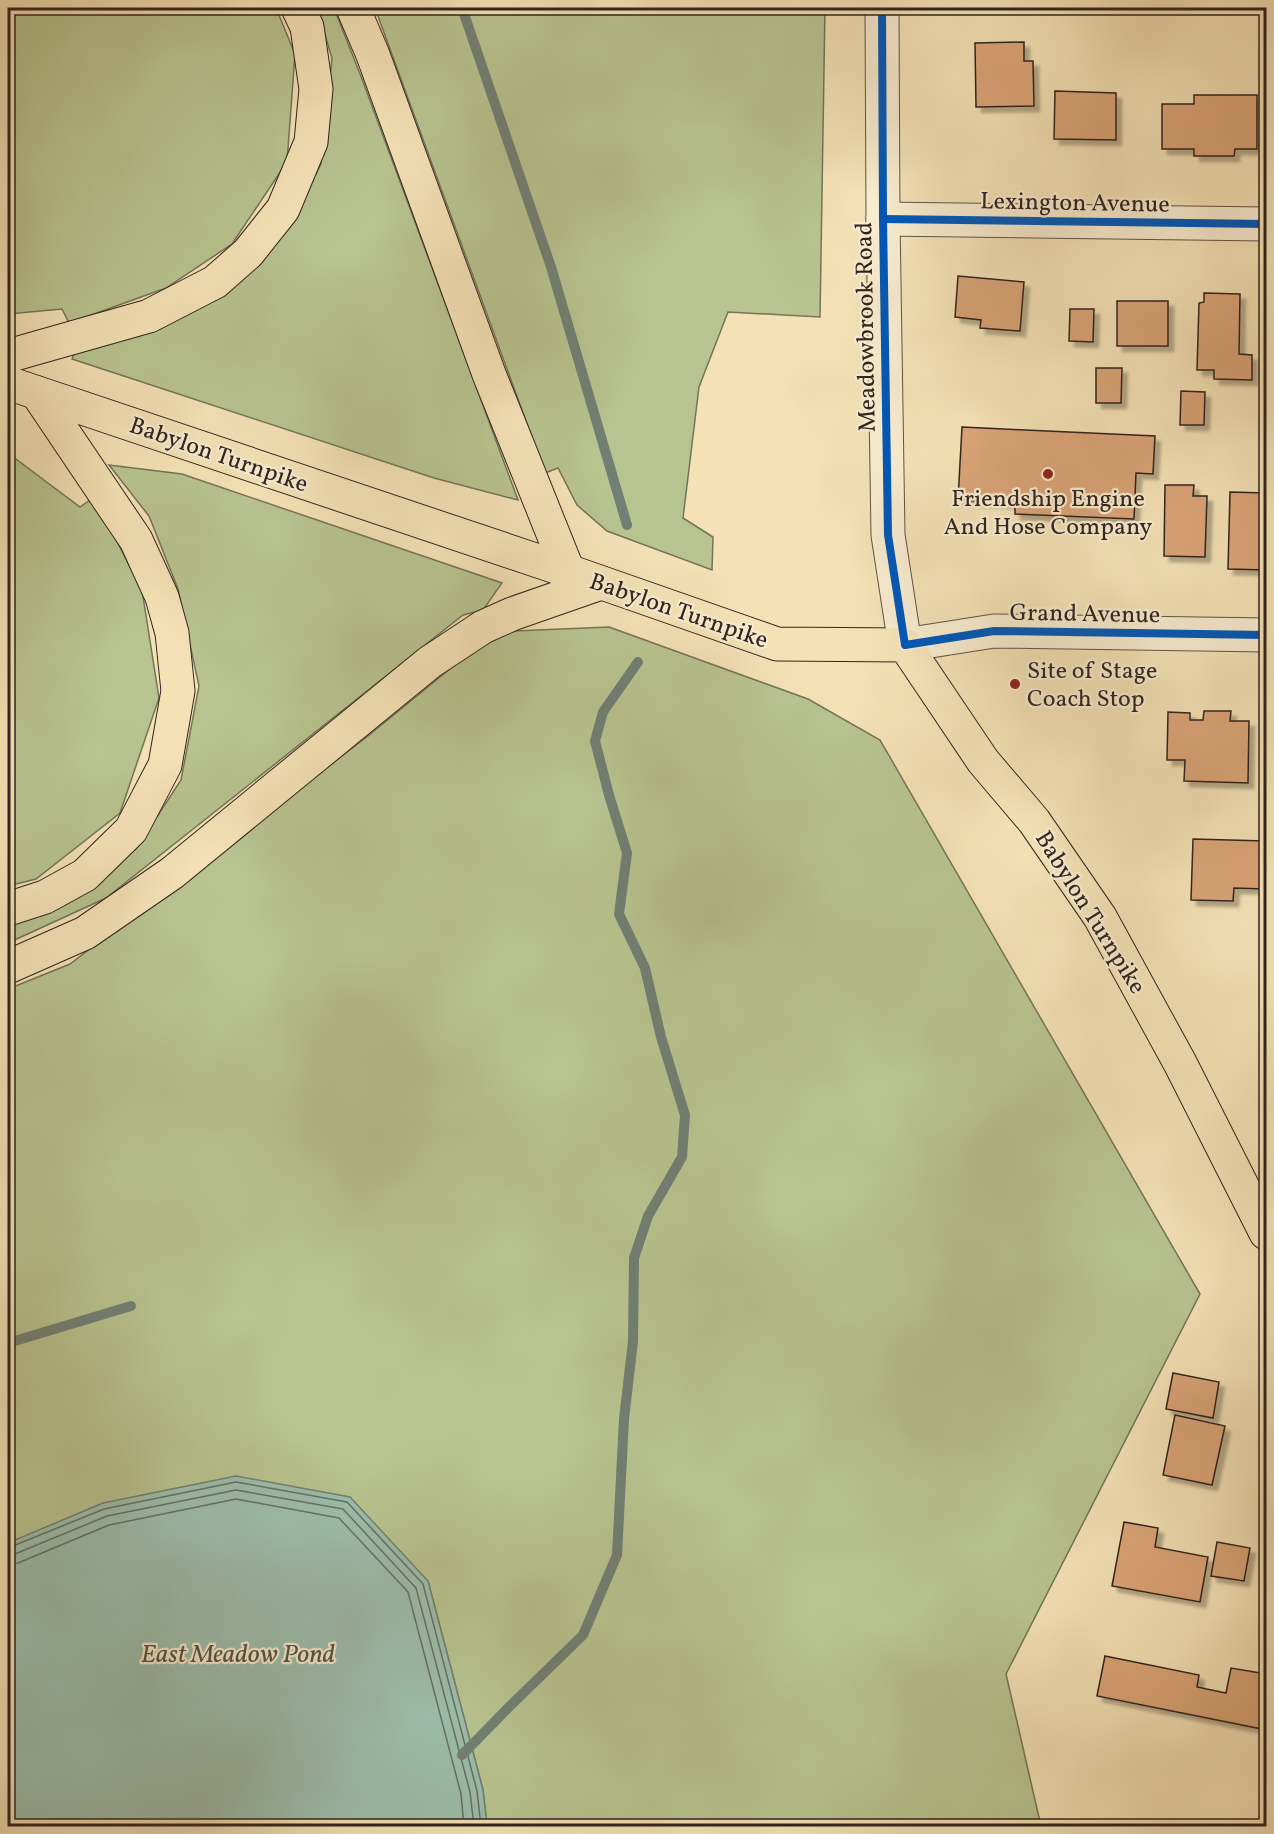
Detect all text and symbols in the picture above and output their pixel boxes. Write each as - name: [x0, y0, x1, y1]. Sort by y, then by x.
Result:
- street label: Lexington Avenue: [980, 185, 1170, 223]
- street label: Meadowbrook Road: [848, 221, 886, 432]
- street label: Babylon Turnpike: [124, 409, 312, 502]
- marker: Friendship Engine And Hose Company: [1041, 467, 1055, 481]
- place label: Friendship Engine And Hose Company: [944, 483, 1152, 545]
- street label: Babylon Turnpike: [584, 565, 772, 658]
- street label: Grand Avenue: [1009, 597, 1161, 633]
- place label: Site of Stage Coach Stop: [1027, 655, 1157, 717]
- marker: Site of Stage Coach Stop: [1008, 677, 1022, 691]
- street label: Babylon Turnpike: [1025, 825, 1153, 1001]
- water label: East Meadow Pond: [141, 1637, 336, 1673]

